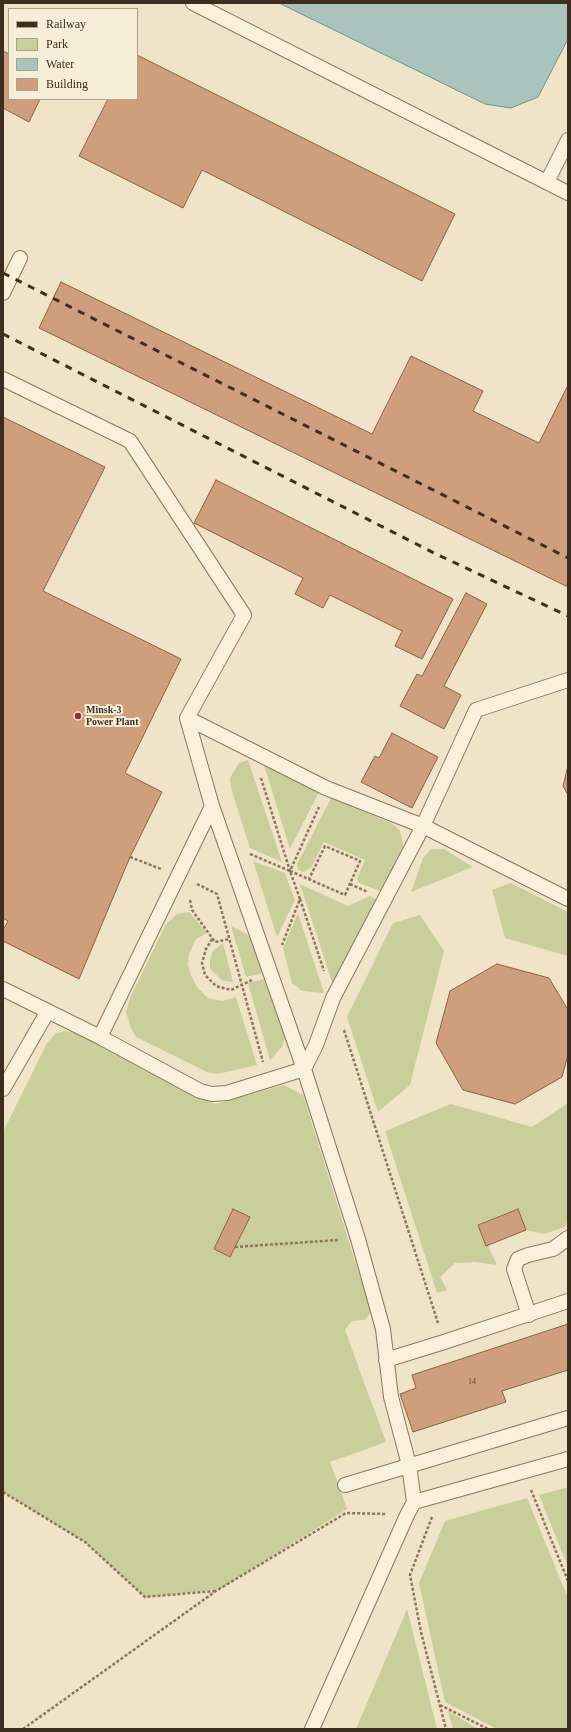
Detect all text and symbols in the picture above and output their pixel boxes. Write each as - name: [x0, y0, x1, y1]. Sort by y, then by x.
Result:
- legend: [8, 8, 138, 100]
- text: Railway: [46, 17, 86, 31]
- text: Park: [46, 37, 68, 51]
- text: Water: [46, 57, 74, 71]
- text: Building: [46, 77, 88, 91]
- place label: Minsk-3 Power Plant: [86, 704, 138, 728]
- marker: Minsk-3 Power Plant: [73, 711, 83, 721]
- house number: 14: [468, 1377, 476, 1387]

